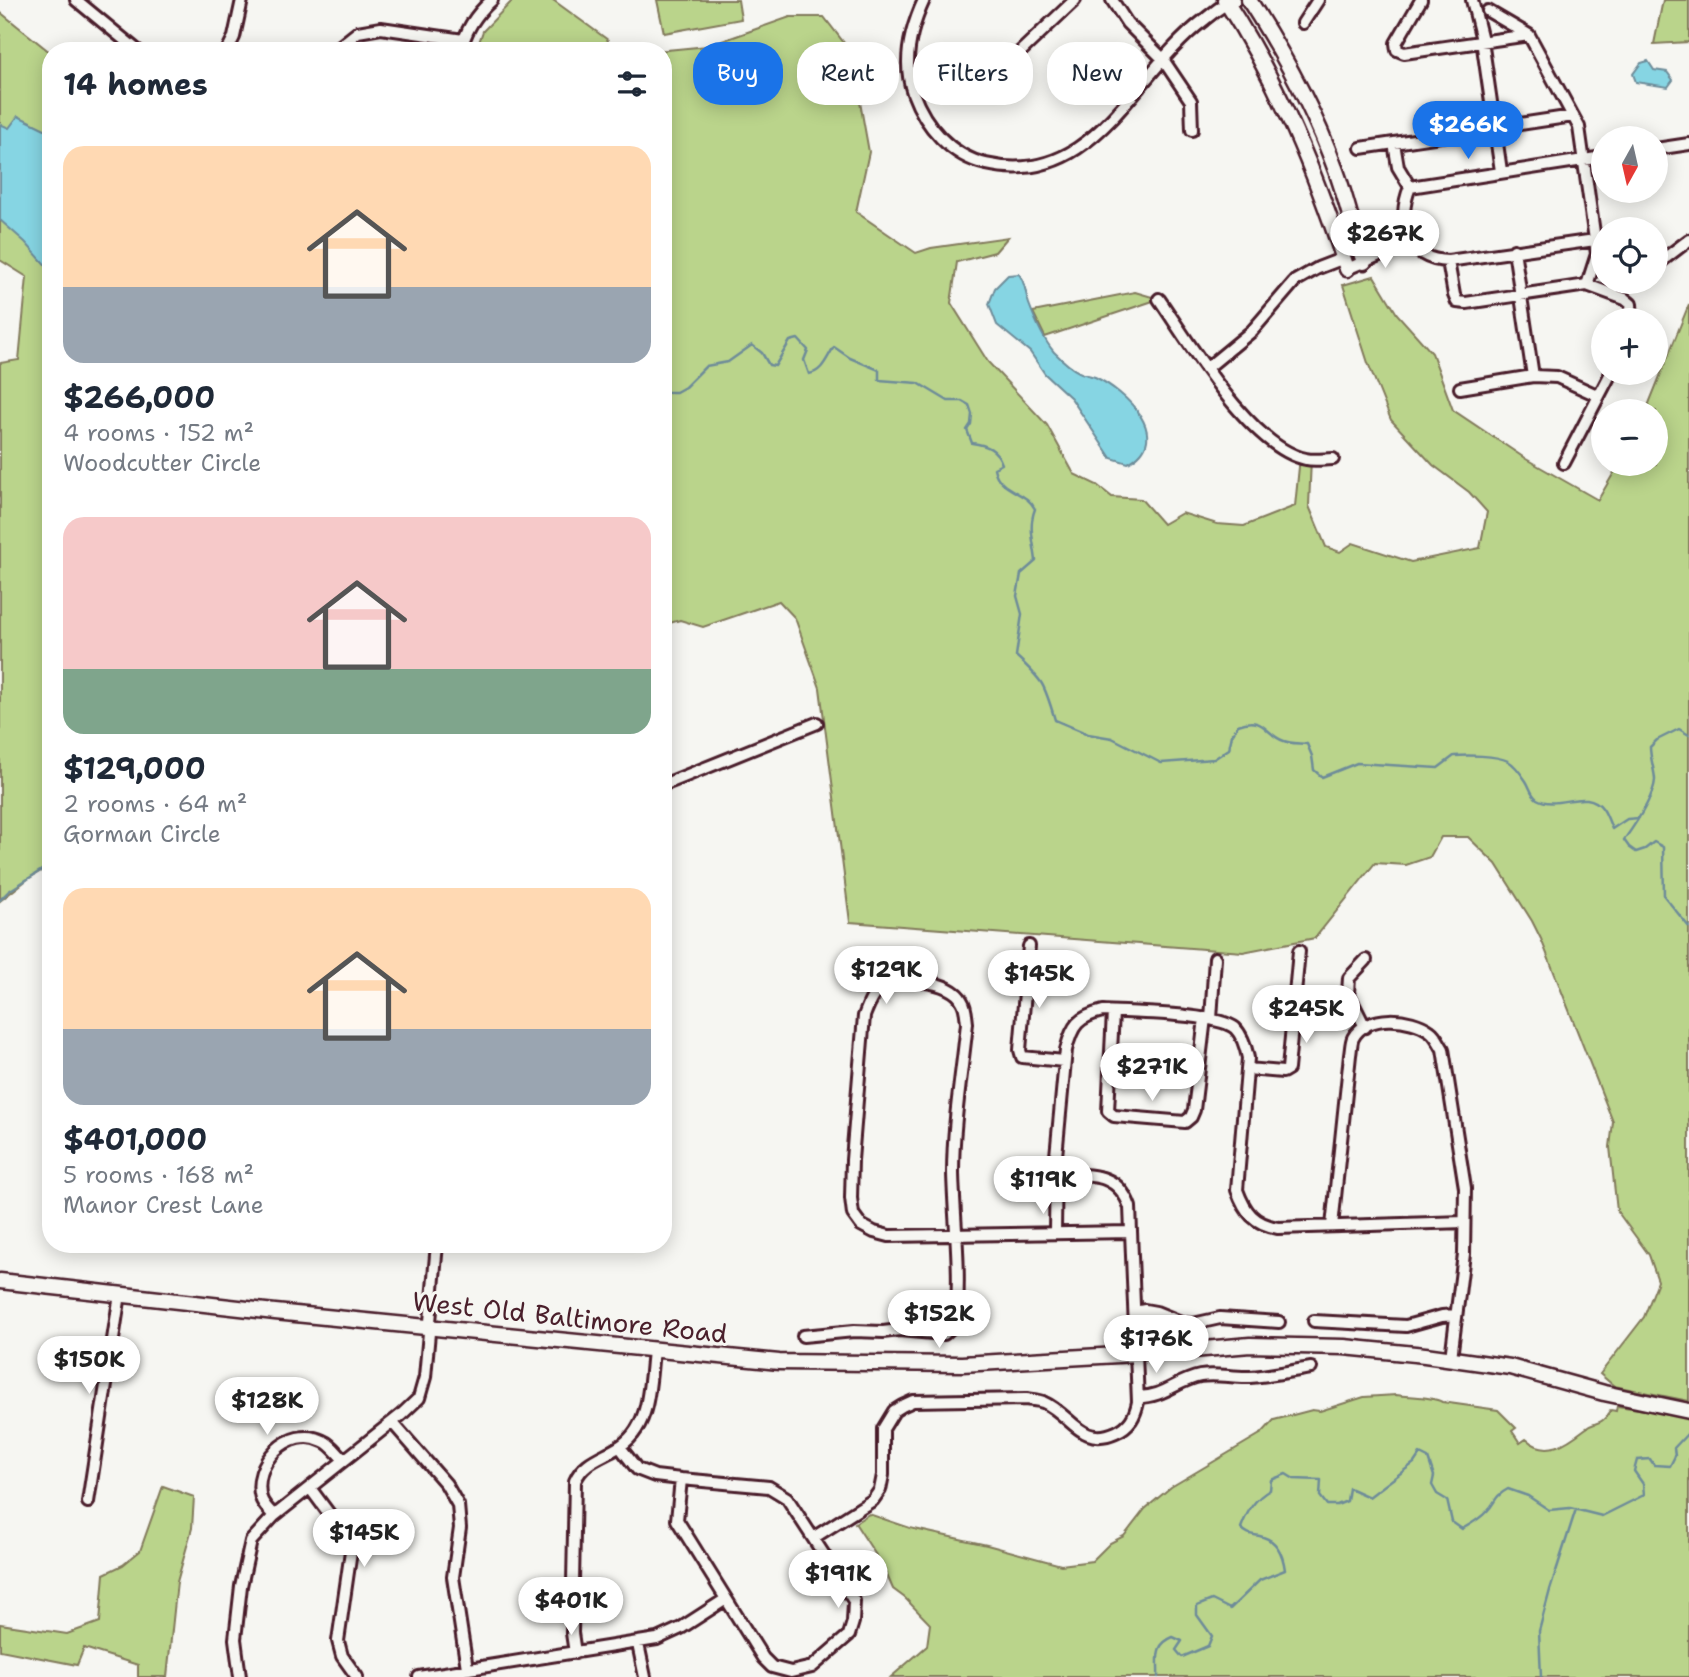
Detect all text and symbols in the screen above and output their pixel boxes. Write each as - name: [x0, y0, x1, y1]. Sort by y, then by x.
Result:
- chip: Buy: [693, 42, 783, 105]
- chip: Rent: [797, 42, 899, 105]
- chip: Filters: [913, 42, 1033, 105]
- chip: New: [1047, 42, 1147, 105]
- text: 14 homes: [63, 64, 208, 105]
- icon: filters: [613, 65, 651, 103]
- pin: $266K: [1419, 102, 1517, 161]
- text: $266K: [1428, 109, 1508, 139]
- north arrow: [1591, 126, 1668, 203]
- map controls: [1591, 126, 1668, 476]
- icon: home: [294, 191, 420, 317]
- pin: $267K: [1336, 210, 1434, 270]
- button: locate: [1591, 217, 1668, 294]
- text: $267K: [1346, 218, 1424, 248]
- button: +: [1591, 308, 1668, 385]
- text: $266,000: [63, 377, 215, 418]
- button: −: [1591, 399, 1668, 476]
- text: 4 rooms · 152 m²: [63, 418, 254, 448]
- text: Woodcutter Circle: [63, 448, 261, 478]
- icon: home: [294, 562, 420, 688]
- text: $129,000: [63, 748, 206, 789]
- text: 2 rooms · 64 m²: [63, 789, 247, 819]
- text: Gorman Circle: [63, 819, 221, 849]
- icon: home: [294, 933, 420, 1059]
- pin: $129K: [837, 946, 935, 1006]
- pin: $145K: [990, 950, 1088, 1010]
- text: $129K: [850, 954, 922, 984]
- text: $145K: [1004, 958, 1074, 988]
- pin: $245K: [1257, 986, 1355, 1045]
- text: $245K: [1268, 993, 1344, 1023]
- pin: $271K: [1103, 1044, 1201, 1103]
- text: $271K: [1116, 1051, 1188, 1081]
- text: $401,000: [63, 1119, 207, 1160]
- pin: $119K: [994, 1156, 1092, 1216]
- text: 5 rooms · 168 m²: [63, 1160, 254, 1190]
- text: $119K: [1010, 1164, 1076, 1194]
- text: Manor Crest Lane: [63, 1190, 264, 1220]
- street label: West Old Baltimore Road: [411, 1283, 729, 1351]
- pin: $152K: [890, 1290, 988, 1350]
- text: $152K: [904, 1298, 974, 1328]
- pin: $176K: [1107, 1316, 1205, 1375]
- text: $176K: [1120, 1323, 1192, 1353]
- pin: $150K: [40, 1336, 138, 1396]
- text: $150K: [53, 1344, 125, 1374]
- pin: $128K: [218, 1378, 316, 1437]
- text: $128K: [231, 1385, 303, 1415]
- pin: $145K: [315, 1510, 413, 1569]
- text: $145K: [329, 1517, 399, 1547]
- pin: $191K: [789, 1550, 887, 1610]
- text: $191K: [805, 1558, 871, 1588]
- pin: $401K: [522, 1578, 620, 1637]
- text: $401K: [534, 1585, 608, 1615]

